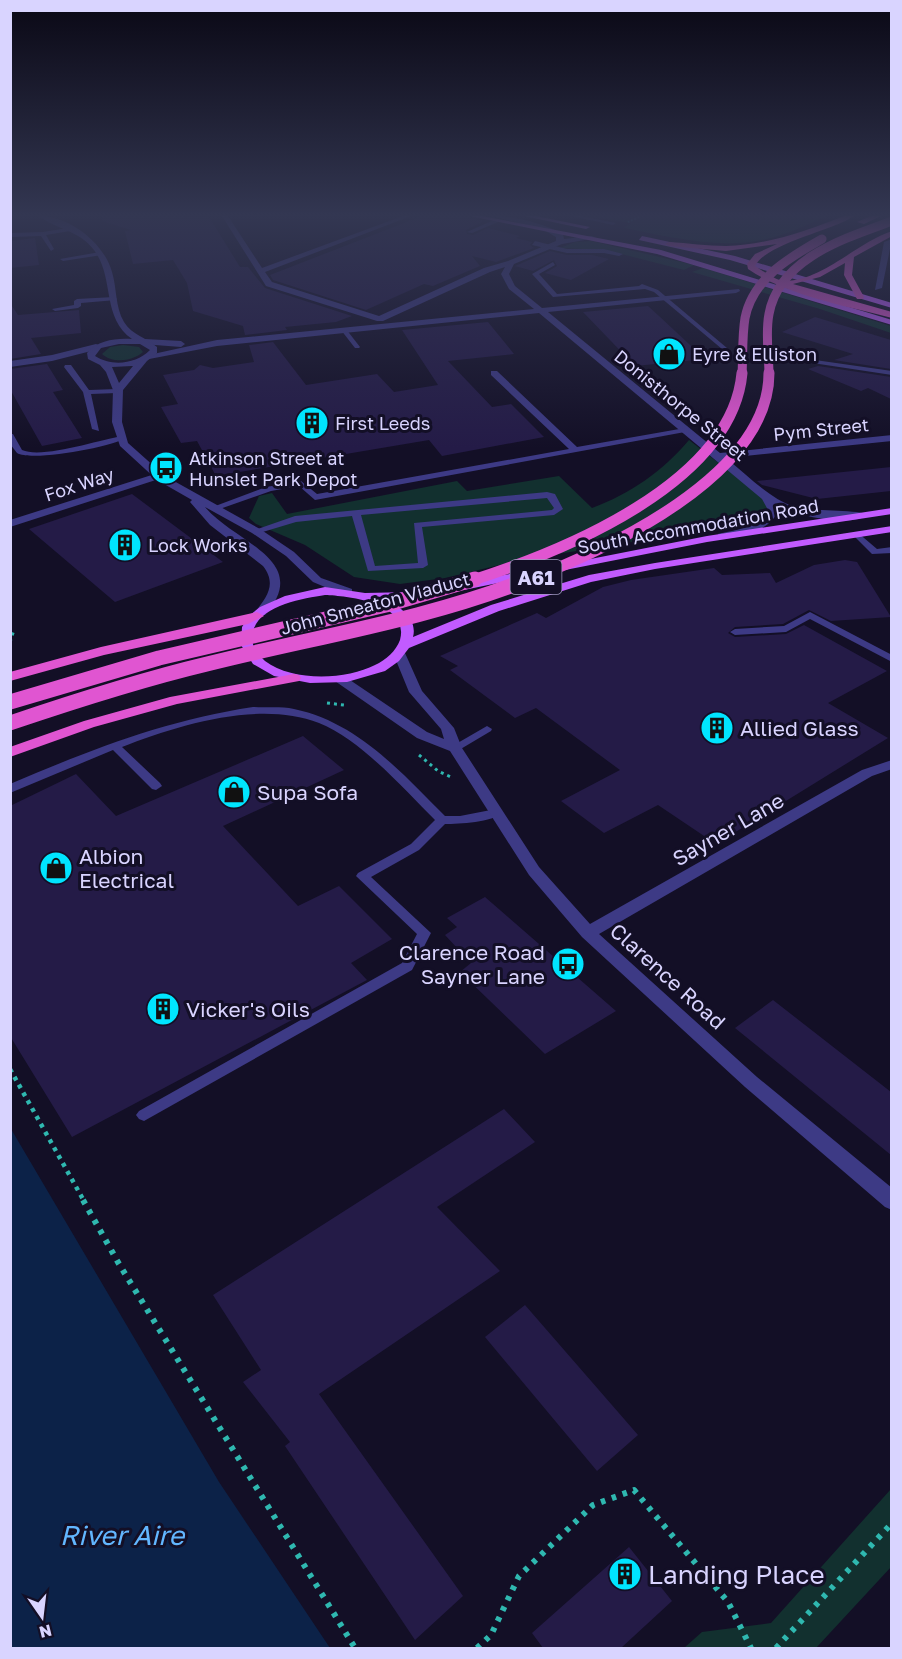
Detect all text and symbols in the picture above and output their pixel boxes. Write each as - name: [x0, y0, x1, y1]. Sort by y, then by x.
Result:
- shop icon: Eyre & Elliston: [651, 336, 687, 372]
- place label: Eyre & Elliston: [692, 343, 817, 365]
- street label: Donisthorpe Street: [610, 345, 752, 465]
- building icon: First Leeds: [294, 405, 330, 441]
- place label: First Leeds: [335, 412, 430, 434]
- street label: Pym Street: [772, 413, 870, 445]
- place label: Atkinson Street at Hunslet Park Depot: [189, 447, 357, 490]
- bus stop icon: Atkinson Street at Hunslet Park Depot: [148, 450, 184, 486]
- street label: Fox Way: [41, 462, 117, 506]
- street label: South Accommodation Road: [576, 494, 820, 558]
- building icon: Lock Works: [107, 527, 143, 563]
- place label: Lock Works: [148, 534, 247, 556]
- road number: A61: [510, 560, 562, 594]
- street label: John Smeaton Viaduct: [278, 567, 472, 639]
- building icon: Allied Glass: [699, 710, 735, 746]
- place label: Allied Glass: [740, 715, 859, 741]
- shop icon: Supa Sofa: [216, 774, 252, 810]
- place label: Supa Sofa: [257, 779, 358, 805]
- street label: Sayner Lane: [668, 787, 788, 871]
- place label: Albion Electrical: [79, 843, 174, 893]
- shop icon: Albion Electrical: [38, 850, 74, 886]
- street label: Clarence Road: [605, 917, 731, 1035]
- place label: Clarence Road Sayner Lane: [399, 939, 545, 989]
- bus stop icon: Clarence Road Sayner Lane: [550, 946, 586, 982]
- building icon: Vicker's Oils: [145, 991, 181, 1027]
- place label: Vicker's Oils: [186, 996, 310, 1022]
- water label: River Aire: [60, 1519, 187, 1551]
- building icon: Landing Place: [607, 1556, 643, 1592]
- place label: Landing Place: [648, 1559, 825, 1590]
- north arrow: [12, 1587, 72, 1647]
- text: N: [37, 1620, 54, 1643]

